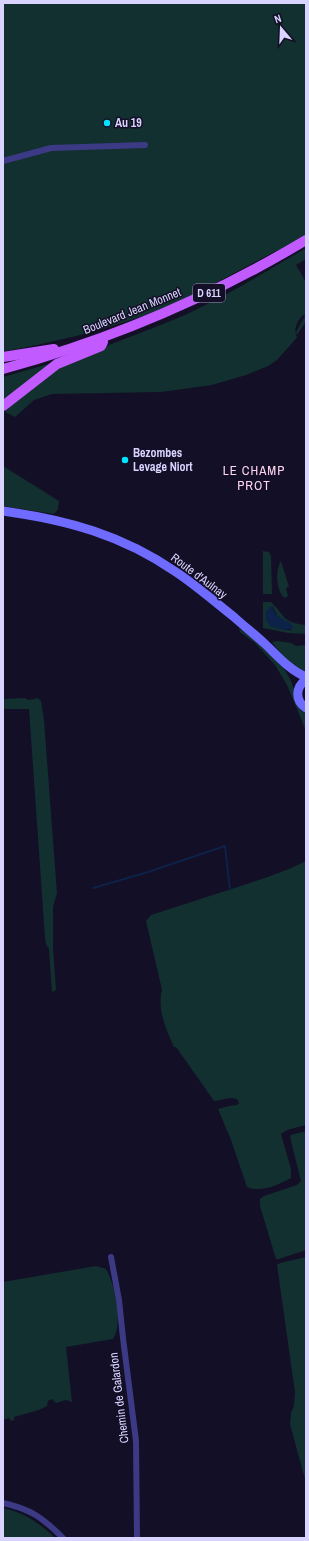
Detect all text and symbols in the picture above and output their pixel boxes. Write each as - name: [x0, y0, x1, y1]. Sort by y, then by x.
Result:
- north arrow: [261, 8, 301, 48]
- text: N: [272, 11, 283, 26]
- place label: Au 19: [115, 115, 142, 131]
- marker: Au 19: [102, 118, 112, 128]
- street label: Boulevard Jean Monnet: [81, 284, 183, 338]
- road number: D 611: [193, 284, 225, 302]
- place label: Bezombes Levage Niort: [133, 445, 193, 475]
- marker: Bezombes Levage Niort: [120, 455, 130, 465]
- district label: LE CHAMP PROT: [223, 462, 285, 494]
- street label: Route d'Aulnay: [168, 550, 230, 602]
- street label: Chemin de Galardon: [105, 1352, 133, 1444]

